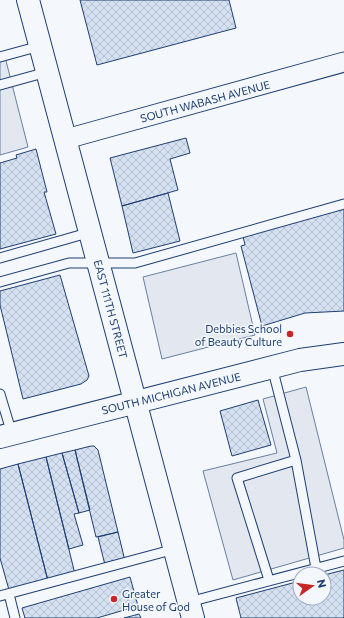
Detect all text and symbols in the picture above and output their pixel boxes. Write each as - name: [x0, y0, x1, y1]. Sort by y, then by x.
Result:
- street label: SOUTH WABASH AVENUE: [139, 77, 271, 125]
- street label: EAST 111TH STREET: [92, 258, 130, 360]
- place label: Debbies School of Beauty Culture: [195, 322, 282, 348]
- marker: Debbies School of Beauty Culture: [285, 329, 295, 339]
- street label: SOUTH MICHIGAN AVENUE: [100, 369, 242, 417]
- north arrow: [292, 566, 332, 606]
- text: N: [315, 578, 329, 589]
- place label: Greater House of God: [122, 587, 190, 613]
- marker: Greater House of God: [109, 594, 119, 604]

